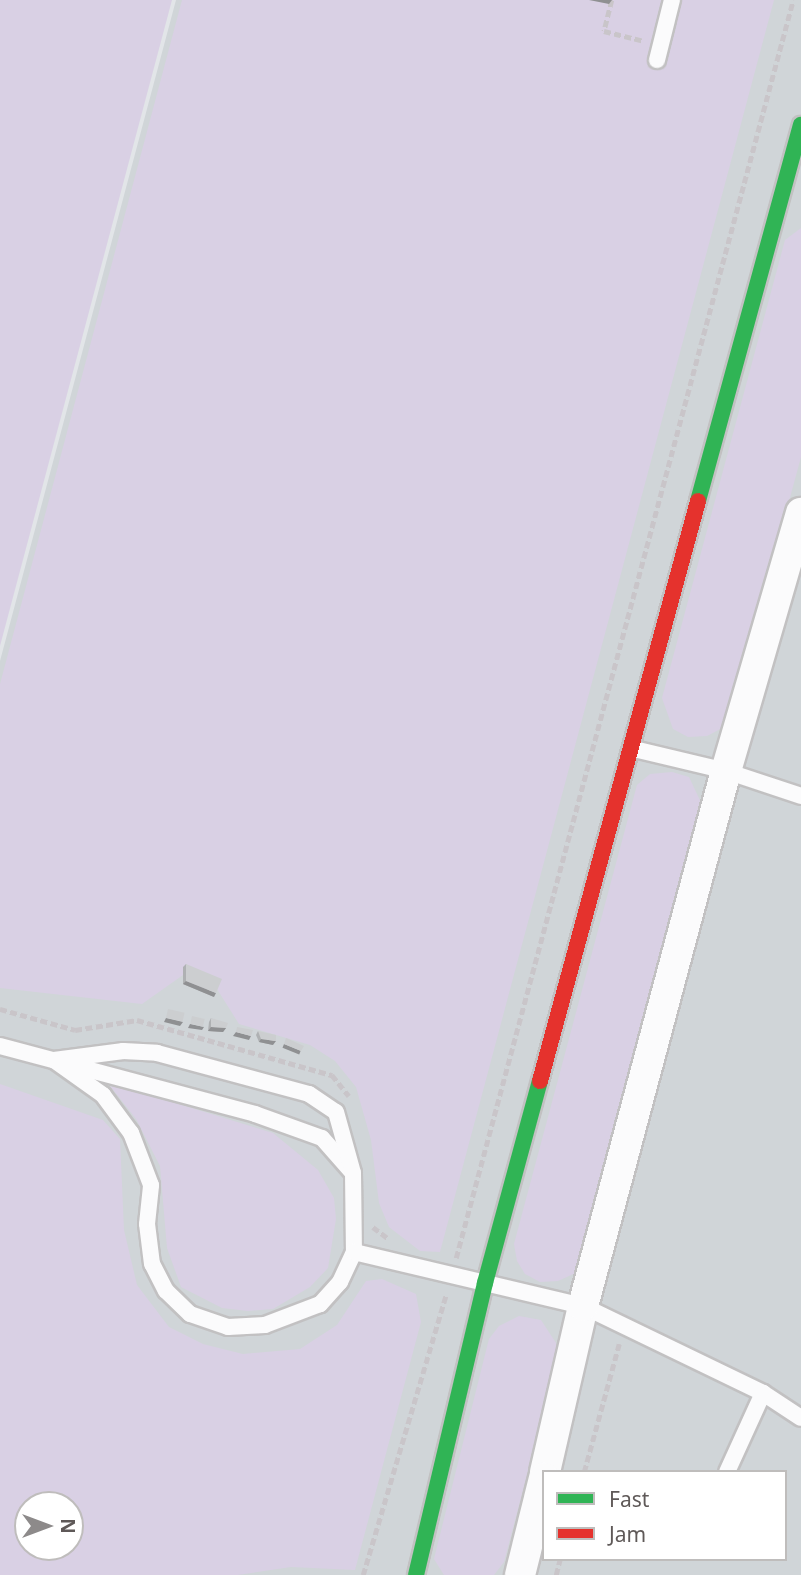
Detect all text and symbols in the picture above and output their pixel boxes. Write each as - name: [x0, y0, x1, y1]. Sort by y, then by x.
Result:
- legend: [542, 1470, 787, 1561]
- text: Fast: [609, 1485, 649, 1513]
- north arrow: [14, 1491, 84, 1561]
- text: N: [55, 1518, 81, 1534]
- text: Jam: [609, 1520, 646, 1548]

